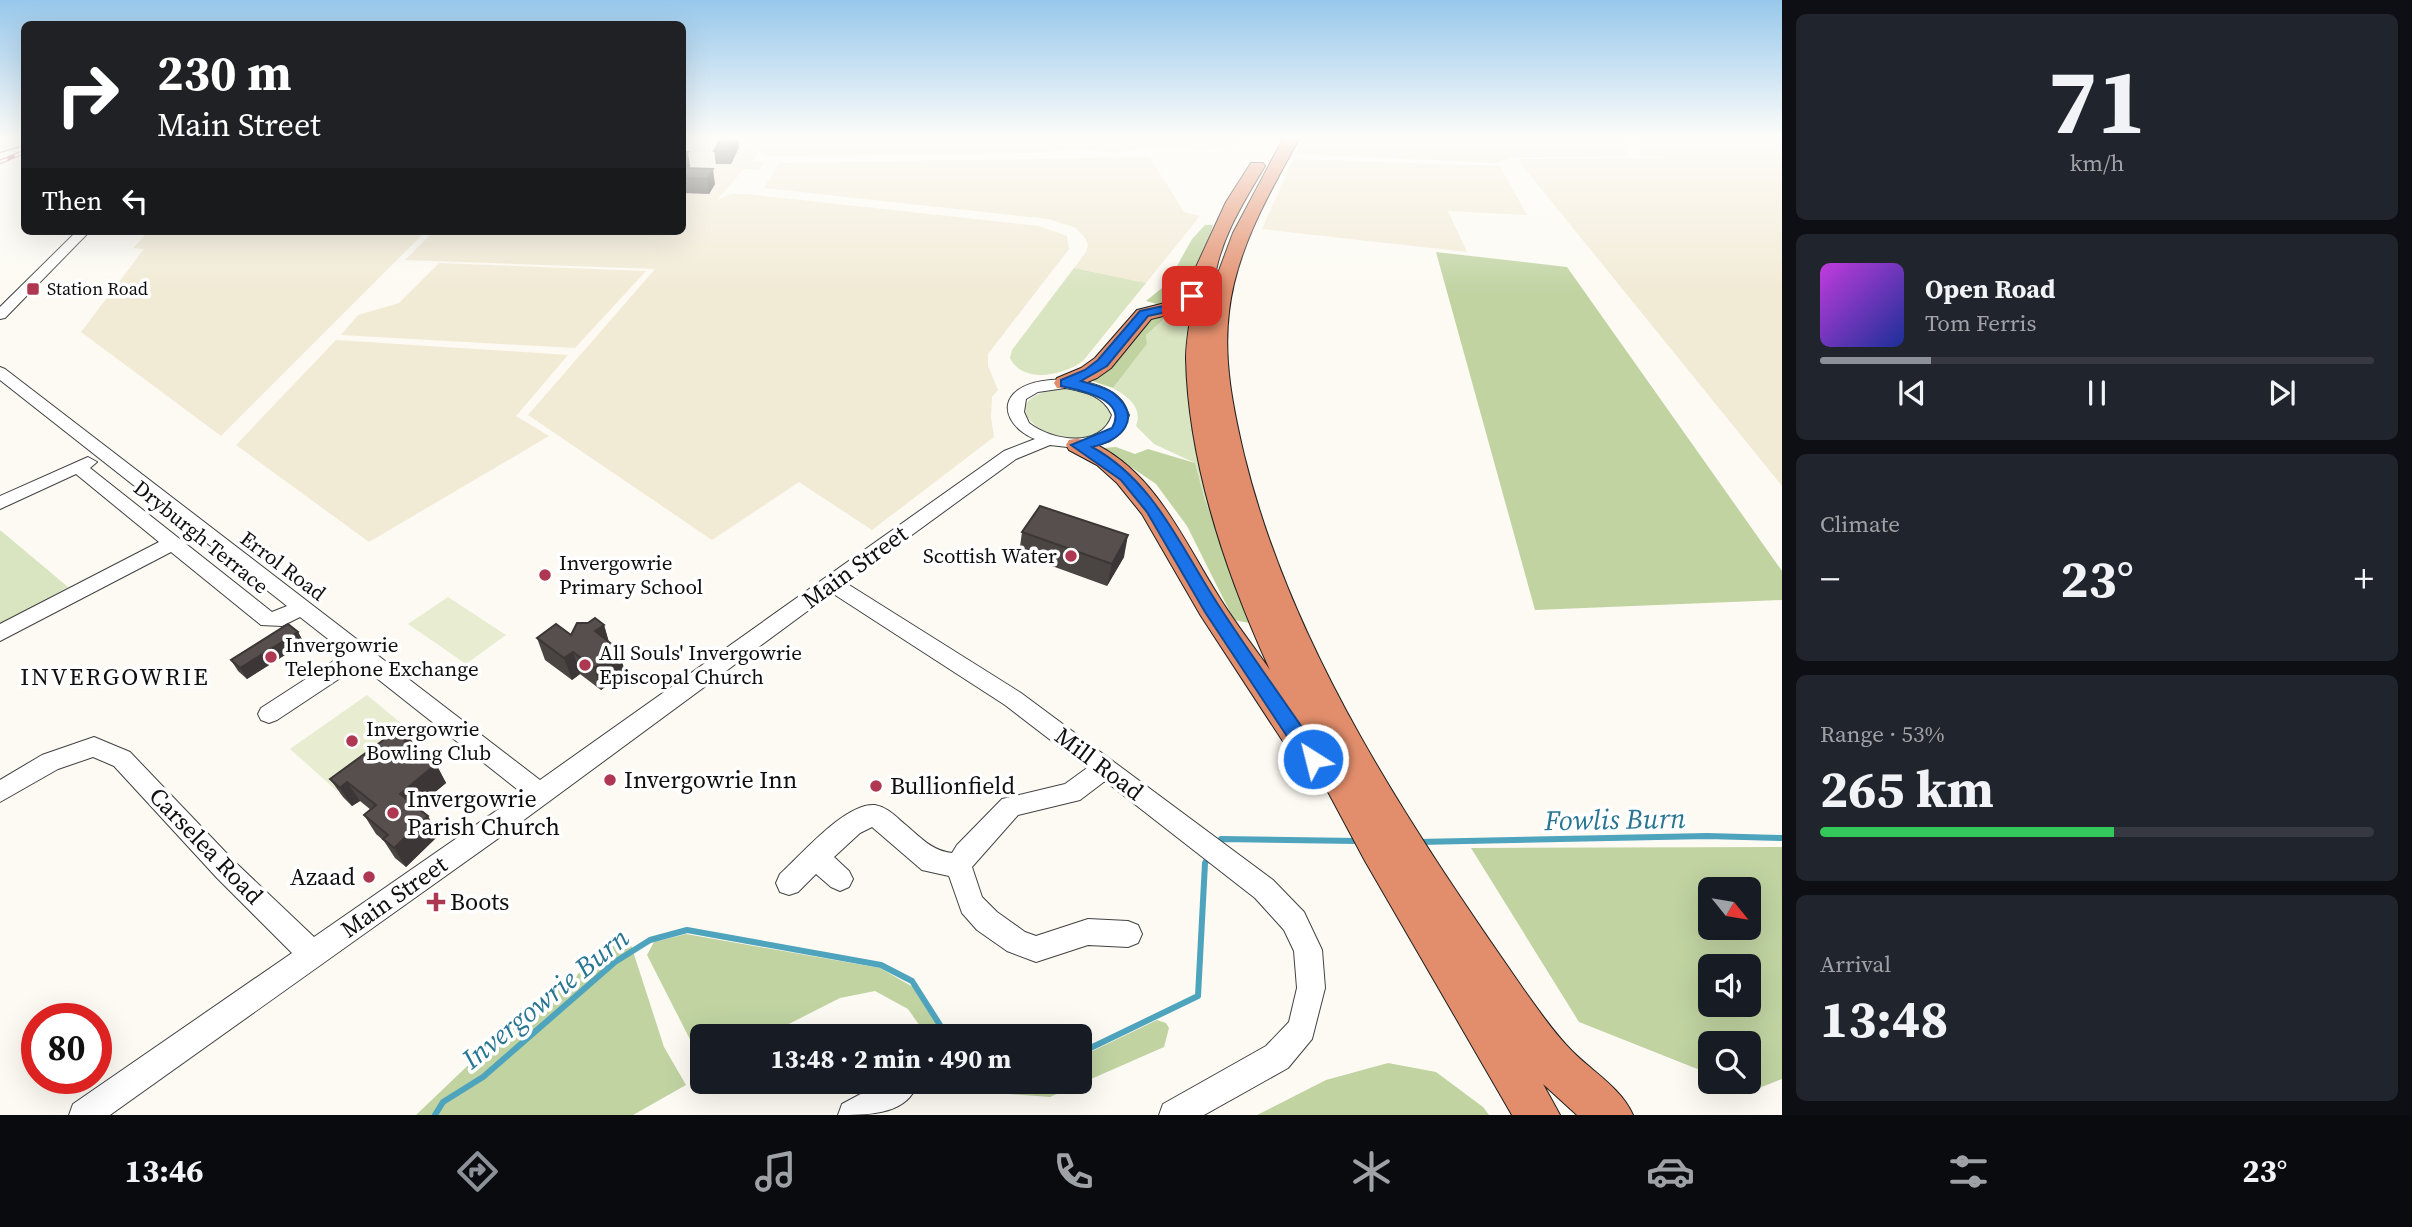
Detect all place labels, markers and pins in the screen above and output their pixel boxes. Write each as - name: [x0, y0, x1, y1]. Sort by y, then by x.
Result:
- pin: [1162, 266, 1222, 326]
- place label: Station Road: [47, 276, 148, 301]
- marker: Station Road: [25, 281, 41, 297]
- place label: Scottish Water: [923, 541, 1057, 570]
- place label: Invergowrie Primary School: [559, 548, 703, 601]
- marker: Scottish Water: [1063, 548, 1079, 564]
- marker: Invergowrie Primary School: [537, 567, 553, 583]
- place label: Invergowrie Telephone Exchange: [285, 630, 479, 683]
- place label: All Souls' Invergowrie Episcopal Church: [599, 638, 802, 691]
- marker: Invergowrie Telephone Exchange: [263, 649, 279, 665]
- marker: All Souls' Invergowrie Episcopal Church: [577, 657, 593, 673]
- place label: Invergowrie Bowling Club: [366, 714, 491, 767]
- marker: Invergowrie Bowling Club: [344, 733, 360, 749]
- place label: Invergowrie Inn: [624, 763, 797, 796]
- place label: Bullionfield: [890, 769, 1016, 802]
- marker: Invergowrie Inn: [602, 772, 618, 788]
- marker: Bullionfield: [868, 778, 884, 794]
- place label: Invergowrie Parish Church: [407, 782, 560, 843]
- marker: Invergowrie Parish Church: [385, 805, 401, 821]
- place label: Azaad: [290, 860, 355, 893]
- marker: Azaad: [361, 869, 377, 885]
- place label: Boots: [450, 885, 509, 918]
- marker: Boots: [428, 894, 444, 910]

